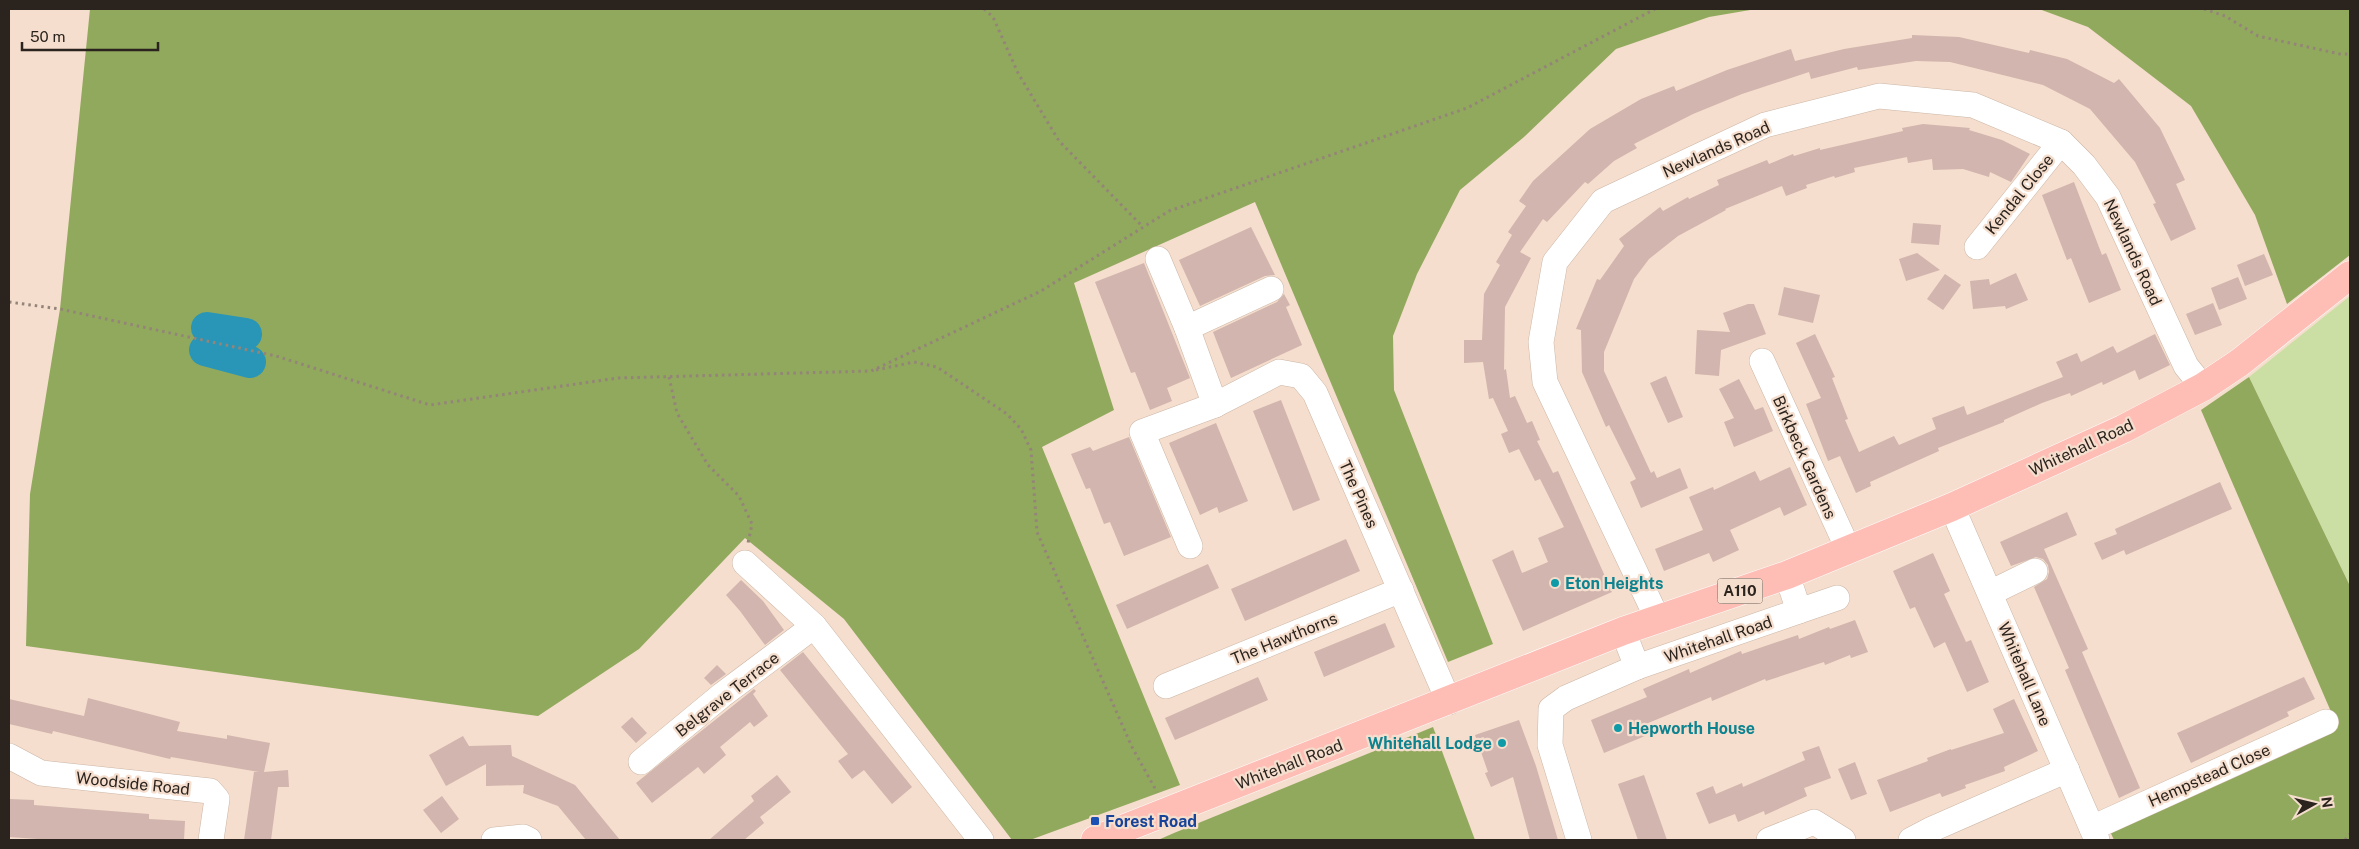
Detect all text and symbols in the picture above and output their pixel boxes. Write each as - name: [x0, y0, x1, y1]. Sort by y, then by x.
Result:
- scale bar: [22, 20, 159, 52]
- text: 50 m: [30, 28, 65, 45]
- street label: Newlands Road: [1660, 117, 1773, 182]
- street label: Kendal Close: [1981, 150, 2057, 238]
- street label: Newlands Road: [2100, 196, 2166, 309]
- street label: Birkbeck Gardens: [1769, 393, 1840, 522]
- street label: Whitehall Road: [2026, 415, 2136, 480]
- street label: The Pines: [1335, 457, 1382, 531]
- place label: Eton Heights: [1565, 574, 1663, 593]
- marker: Eton Heights: [1549, 577, 1561, 589]
- road number: A110: [1718, 578, 1762, 604]
- street label: The Hawthorns: [1228, 609, 1340, 668]
- street label: Whitehall Road: [1662, 612, 1775, 667]
- street label: Whitehall Lane: [1994, 619, 2055, 729]
- street label: Belgrave Terrace: [672, 648, 783, 741]
- place label: Hepworth House: [1628, 719, 1755, 738]
- marker: Hepworth House: [1612, 722, 1624, 734]
- place label: Whitehall Lodge: [1368, 734, 1492, 753]
- street label: Whitehall Road: [1233, 735, 1345, 794]
- marker: Whitehall Lodge: [1496, 737, 1508, 749]
- street label: Hempstead Close: [2145, 740, 2273, 811]
- street label: Woodside Road: [75, 768, 191, 799]
- north arrow: [2289, 779, 2339, 829]
- text: N: [2318, 796, 2336, 809]
- place label: Forest Road: [1105, 812, 1197, 831]
- marker: Forest Road: [1089, 815, 1101, 827]

